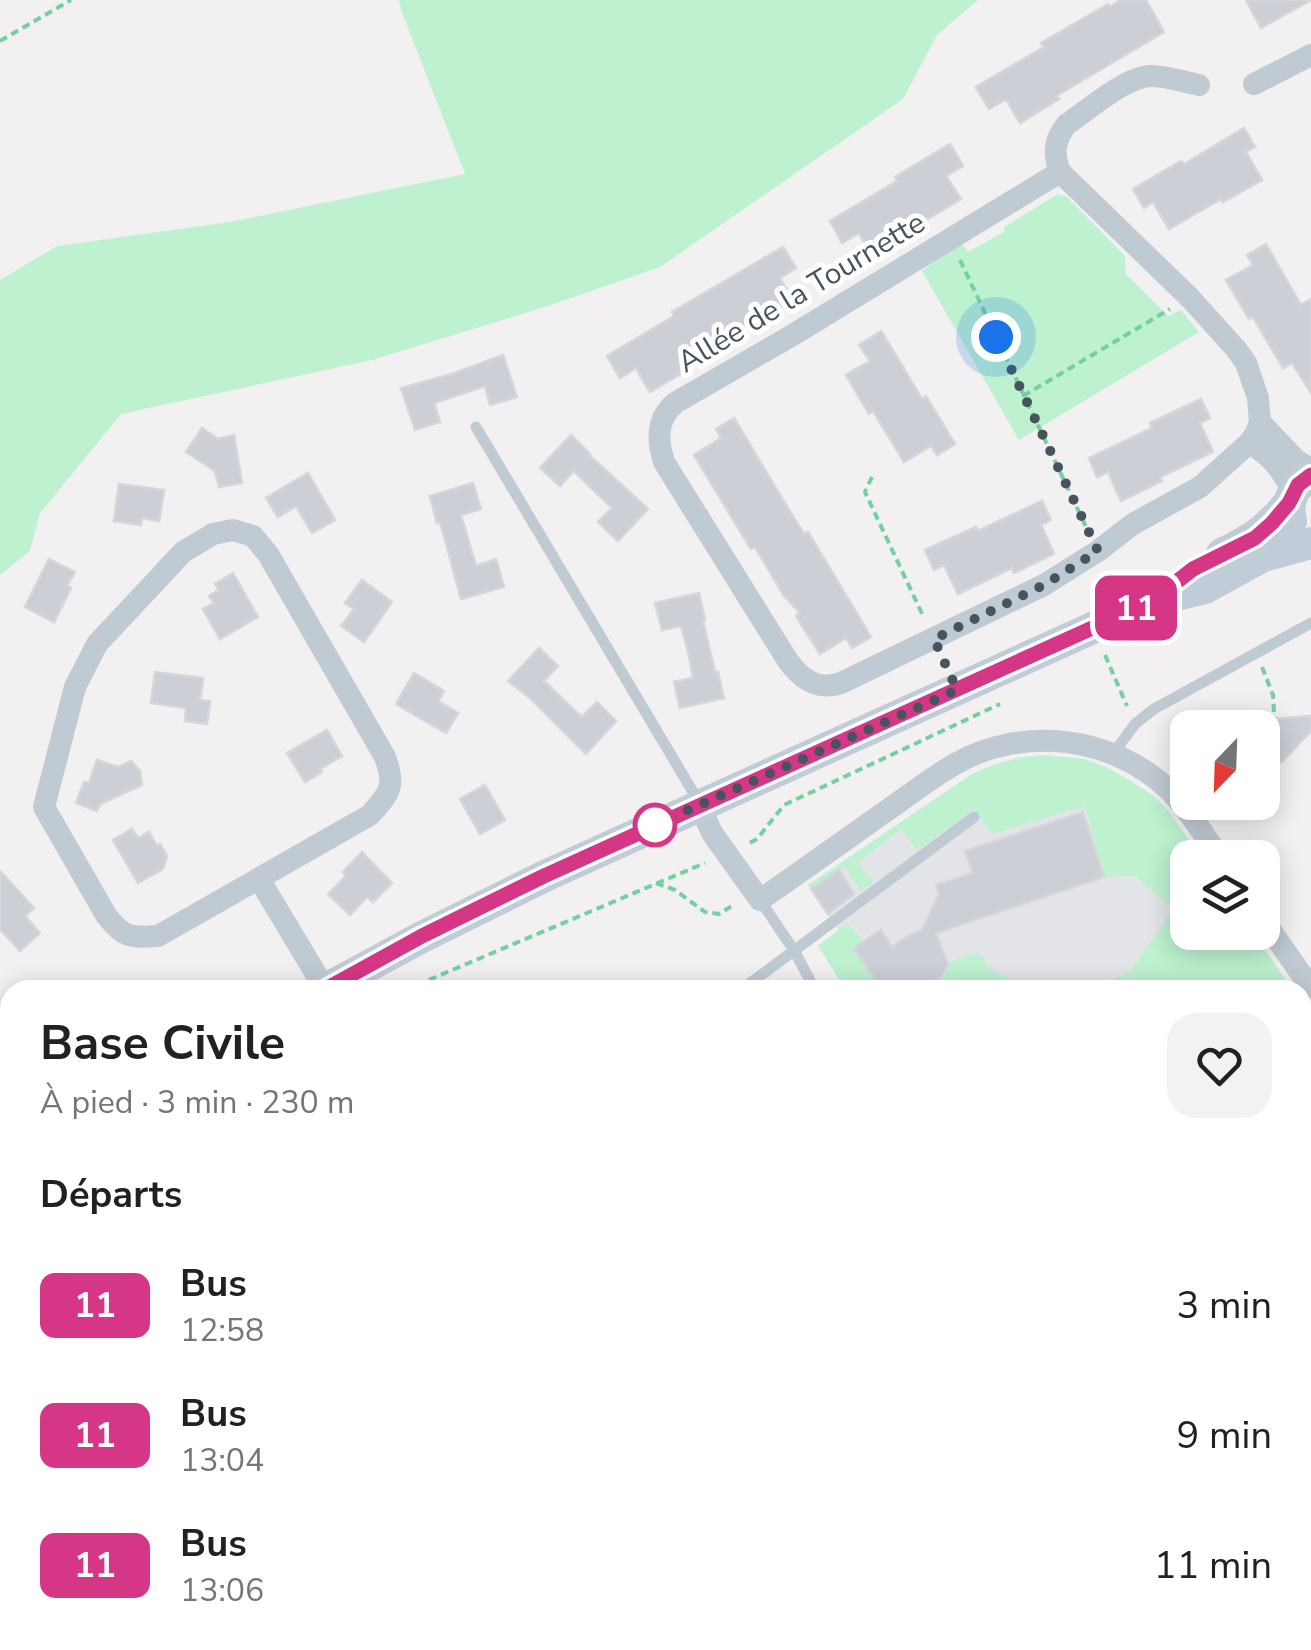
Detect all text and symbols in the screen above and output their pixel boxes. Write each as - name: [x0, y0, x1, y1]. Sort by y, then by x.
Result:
- street label: Allée de la Tournette: [670, 202, 933, 383]
- your location: [971, 312, 1021, 362]
- line badge: 11: [1091, 576, 1181, 640]
- text: 11: [1115, 585, 1157, 632]
- north arrow: [1170, 710, 1280, 820]
- map controls: [1170, 710, 1280, 950]
- unlabelled marker: [634, 804, 676, 846]
- button: layers: [1170, 840, 1280, 950]
- text: Base Civile: [40, 1010, 285, 1076]
- button: heart: [1167, 1013, 1272, 1118]
- text: À pied · 3 min · 230 m: [40, 1081, 354, 1124]
- text: Départs: [40, 1169, 182, 1220]
- text: Bus: [180, 1258, 247, 1309]
- text: 3 min: [1177, 1280, 1272, 1331]
- text: 11: [74, 1282, 116, 1329]
- text: 12:58: [180, 1309, 264, 1352]
- text: Bus: [180, 1388, 247, 1439]
- text: 9 min: [1177, 1410, 1272, 1461]
- text: 11: [74, 1412, 116, 1459]
- text: 13:04: [180, 1439, 264, 1482]
- text: Bus: [180, 1518, 247, 1569]
- text: 11 min: [1154, 1540, 1272, 1591]
- text: 11: [74, 1542, 116, 1589]
- text: 13:06: [180, 1569, 264, 1612]

